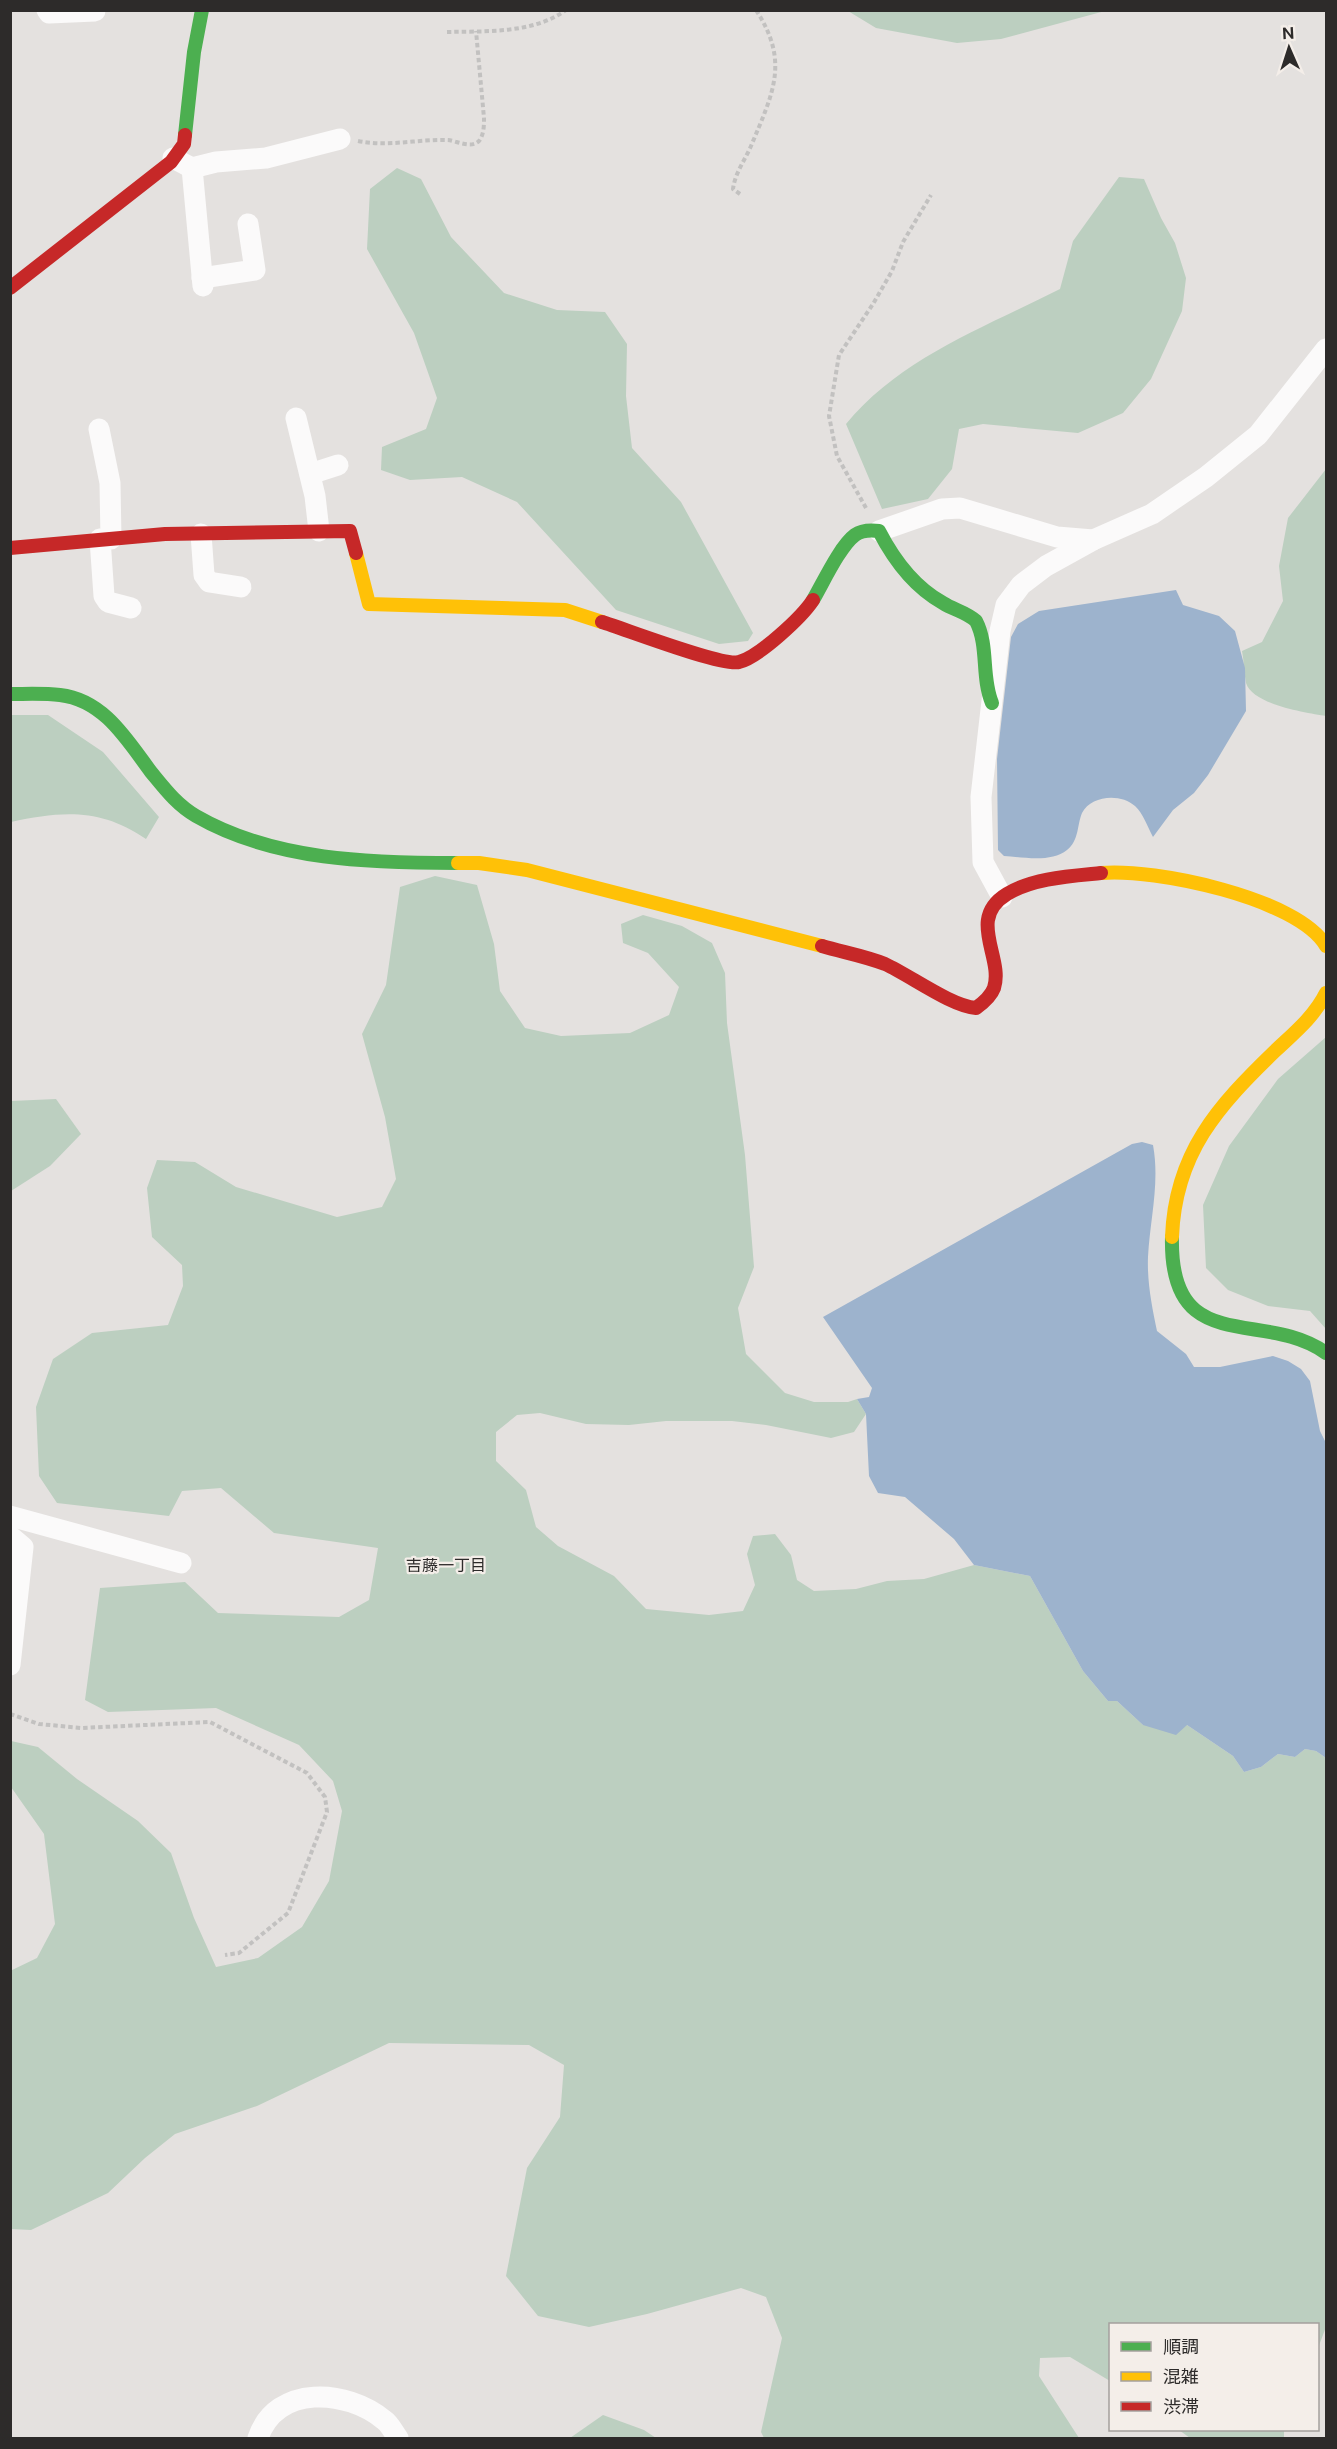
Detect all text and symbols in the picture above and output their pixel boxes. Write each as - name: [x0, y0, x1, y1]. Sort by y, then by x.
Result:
- north arrow: [1259, 18, 1319, 78]
- text: N: [1281, 24, 1295, 43]
- district label: 吉藤一丁目: [406, 1556, 486, 1575]
- legend: [1109, 2323, 1319, 2431]
- text: 順調: [1163, 2336, 1199, 2357]
- text: 混雑: [1163, 2366, 1199, 2387]
- text: 渋滞: [1163, 2396, 1199, 2417]

